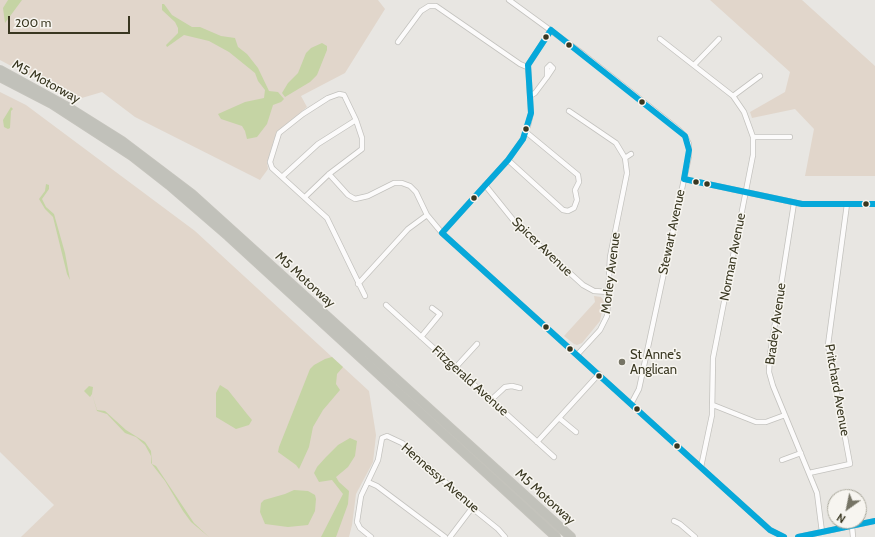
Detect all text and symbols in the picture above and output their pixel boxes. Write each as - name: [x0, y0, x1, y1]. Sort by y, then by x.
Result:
- scale bar: [10, 8, 132, 34]
- text: 200 m: [15, 15, 51, 30]
- unlabelled marker: [541, 32, 551, 42]
- unlabelled marker: [564, 40, 574, 50]
- street label: M5 Motorway: [9, 57, 83, 107]
- unlabelled marker: [637, 97, 647, 107]
- unlabelled marker: [521, 124, 531, 134]
- unlabelled marker: [691, 177, 701, 187]
- unlabelled marker: [702, 179, 712, 189]
- street label: Stewart Avenue: [655, 188, 689, 276]
- unlabelled marker: [469, 193, 479, 203]
- unlabelled marker: [861, 199, 871, 209]
- street label: Norman Avenue: [717, 212, 749, 302]
- street label: Spicer Avenue: [508, 214, 576, 280]
- street label: Morley Avenue: [598, 231, 624, 315]
- street label: M5 Motorway: [272, 249, 338, 311]
- street label: Bradey Avenue: [763, 282, 789, 366]
- unlabelled marker: [541, 322, 551, 332]
- street label: Fitzgerald Avenue: [428, 343, 512, 419]
- street label: Pritchard Avenue: [821, 343, 853, 437]
- unlabelled marker: [565, 344, 575, 354]
- place label: St Anne's Anglican: [630, 347, 681, 378]
- marker: St Anne's Anglican: [617, 357, 627, 367]
- unlabelled marker: [594, 371, 604, 381]
- unlabelled marker: [632, 404, 642, 414]
- street label: Hennessy Avenue: [398, 440, 482, 516]
- unlabelled marker: [672, 441, 682, 451]
- street label: M5 Motorway: [512, 466, 578, 528]
- north arrow: [827, 489, 867, 529]
- text: N: [834, 510, 848, 526]

